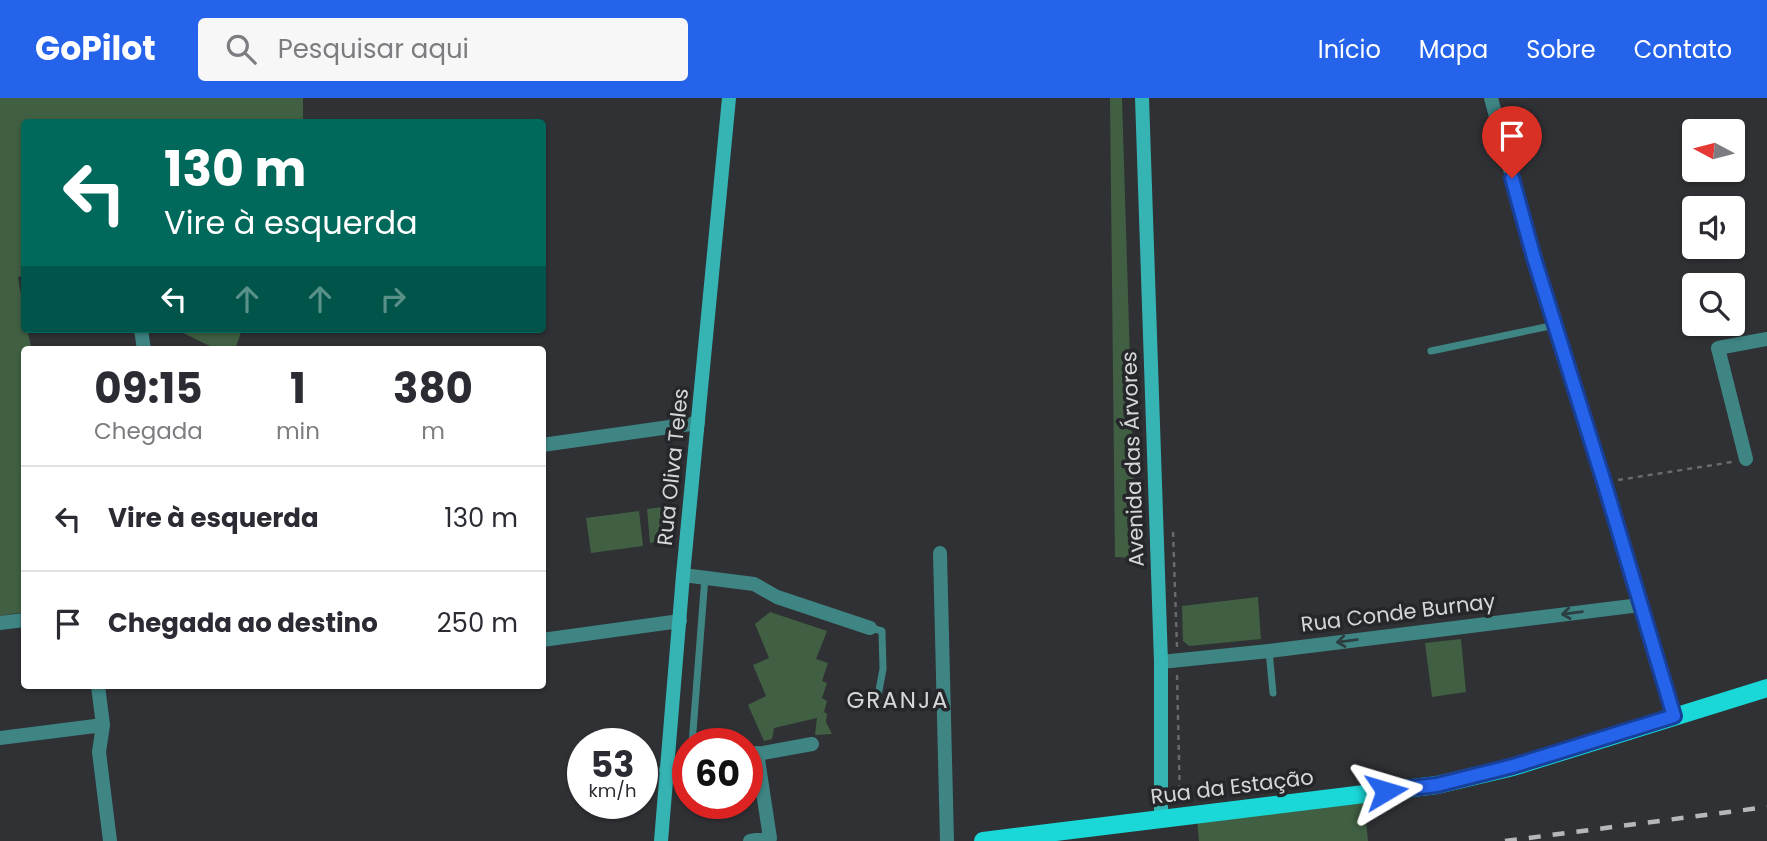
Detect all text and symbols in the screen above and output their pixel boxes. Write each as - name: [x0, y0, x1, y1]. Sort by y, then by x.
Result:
- search box: [198, 18, 688, 81]
- text: GoPilot: [35, 25, 156, 72]
- icon: search: [222, 30, 260, 68]
- text: Pesquisar aqui: [278, 31, 469, 67]
- text: Início: [1318, 33, 1381, 66]
- text: Mapa: [1419, 33, 1488, 66]
- text: Sobre: [1526, 33, 1596, 66]
- text: Contato: [1634, 33, 1732, 66]
- pin: [1482, 106, 1542, 178]
- icon: arrive: [1493, 117, 1531, 155]
- north arrow: [1682, 119, 1745, 182]
- map controls: [1682, 119, 1745, 336]
- text: 130 m: [164, 135, 306, 203]
- icon: left: [49, 147, 140, 238]
- button: sound: [1682, 196, 1745, 259]
- text: Vire à esquerda: [164, 200, 418, 245]
- button: search: [1682, 273, 1745, 336]
- icon: left: [155, 280, 193, 318]
- icon: ahead: [228, 280, 266, 318]
- icon: ahead: [301, 280, 339, 318]
- icon: right: [374, 280, 412, 318]
- street label: Avenida das Árvores: [1114, 351, 1151, 567]
- text: 09:15: [94, 359, 203, 418]
- text: 1: [290, 359, 306, 418]
- text: 380: [393, 359, 473, 418]
- street label: Rua Oliva Teles: [650, 387, 695, 547]
- text: Chegada: [94, 415, 203, 447]
- text: min: [276, 415, 320, 447]
- text: m: [421, 415, 445, 447]
- icon: left: [49, 500, 87, 538]
- text: Vire à esquerda: [108, 500, 319, 536]
- text: 130 m: [444, 500, 518, 536]
- street label: Rua Conde Burnay: [1299, 586, 1497, 639]
- icon: arrive: [49, 605, 87, 643]
- text: Chegada ao destino: [108, 605, 378, 641]
- text: 250 m: [437, 605, 518, 641]
- one-way arrow: [1562, 606, 1584, 619]
- one-way arrow: [1336, 634, 1358, 647]
- district label: GRANJA: [846, 684, 950, 716]
- speed limit sign: 60: [672, 728, 763, 819]
- text: 53: [591, 740, 634, 789]
- position arrow: [1349, 754, 1423, 828]
- street label: Rua da Estação: [1149, 762, 1315, 811]
- text: km/h: [589, 778, 636, 803]

